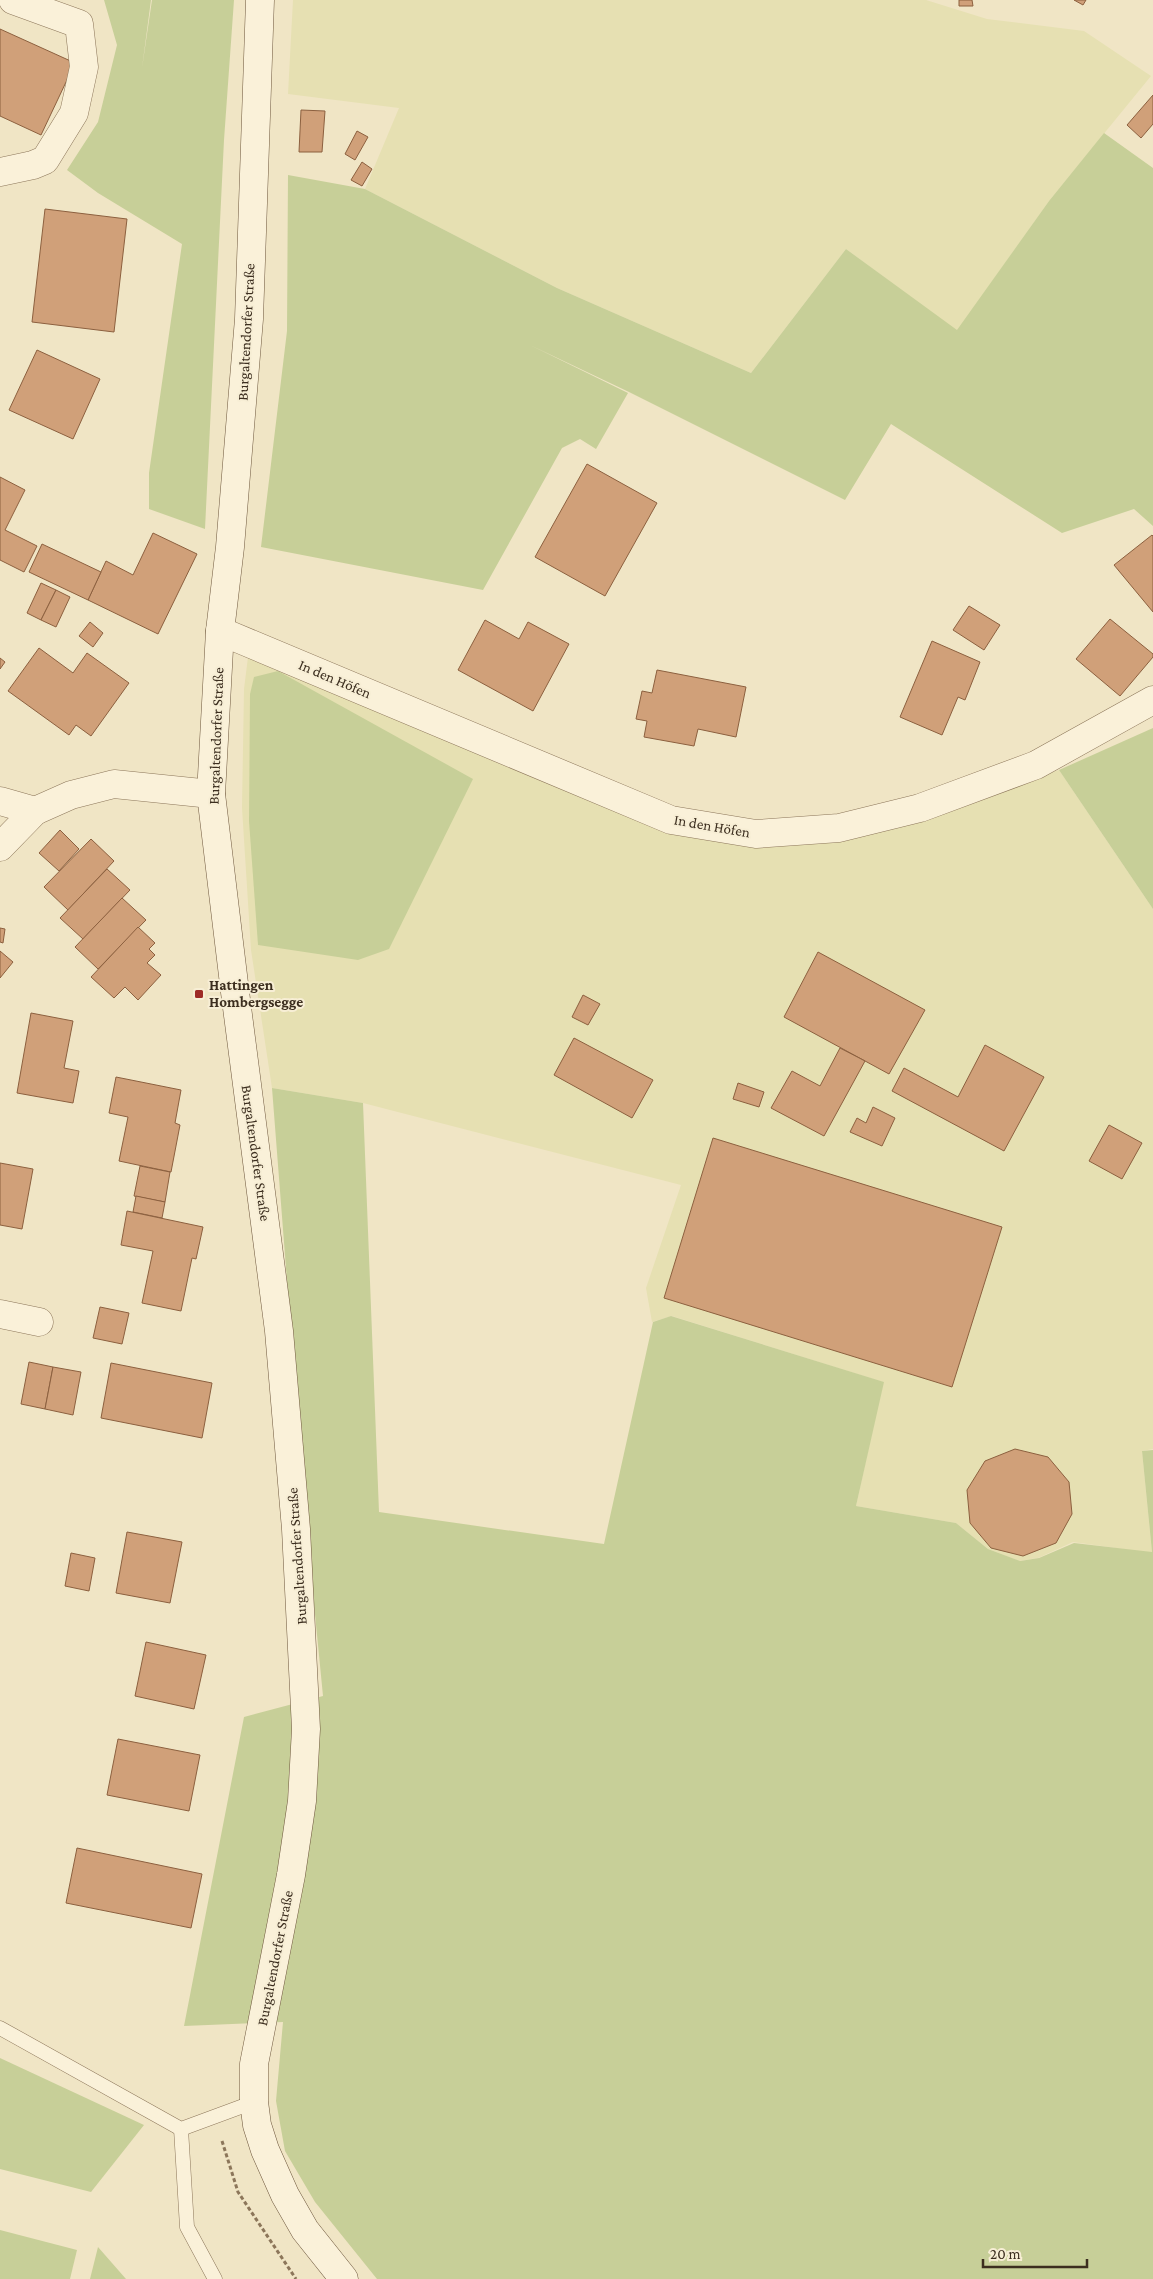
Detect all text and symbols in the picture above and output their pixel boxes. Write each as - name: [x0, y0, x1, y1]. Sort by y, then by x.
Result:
- street label: Burgaltendorfer Straße: [234, 263, 259, 401]
- street label: In den Höfen: [296, 657, 374, 701]
- street label: Burgaltendorfer Straße: [206, 667, 227, 805]
- street label: In den Höfen: [673, 811, 751, 841]
- place label: Hattingen Hombergsegge: [209, 977, 303, 1010]
- marker: Hattingen Hombergsegge: [193, 988, 205, 1000]
- street label: Burgaltendorfer Straße: [238, 1084, 274, 1223]
- street label: Burgaltendorfer Straße: [284, 1486, 311, 1625]
- street label: Burgaltendorfer Straße: [254, 1889, 297, 2027]
- scale bar: [983, 2236, 1087, 2268]
- text: 20 m: [990, 2246, 1021, 2262]

